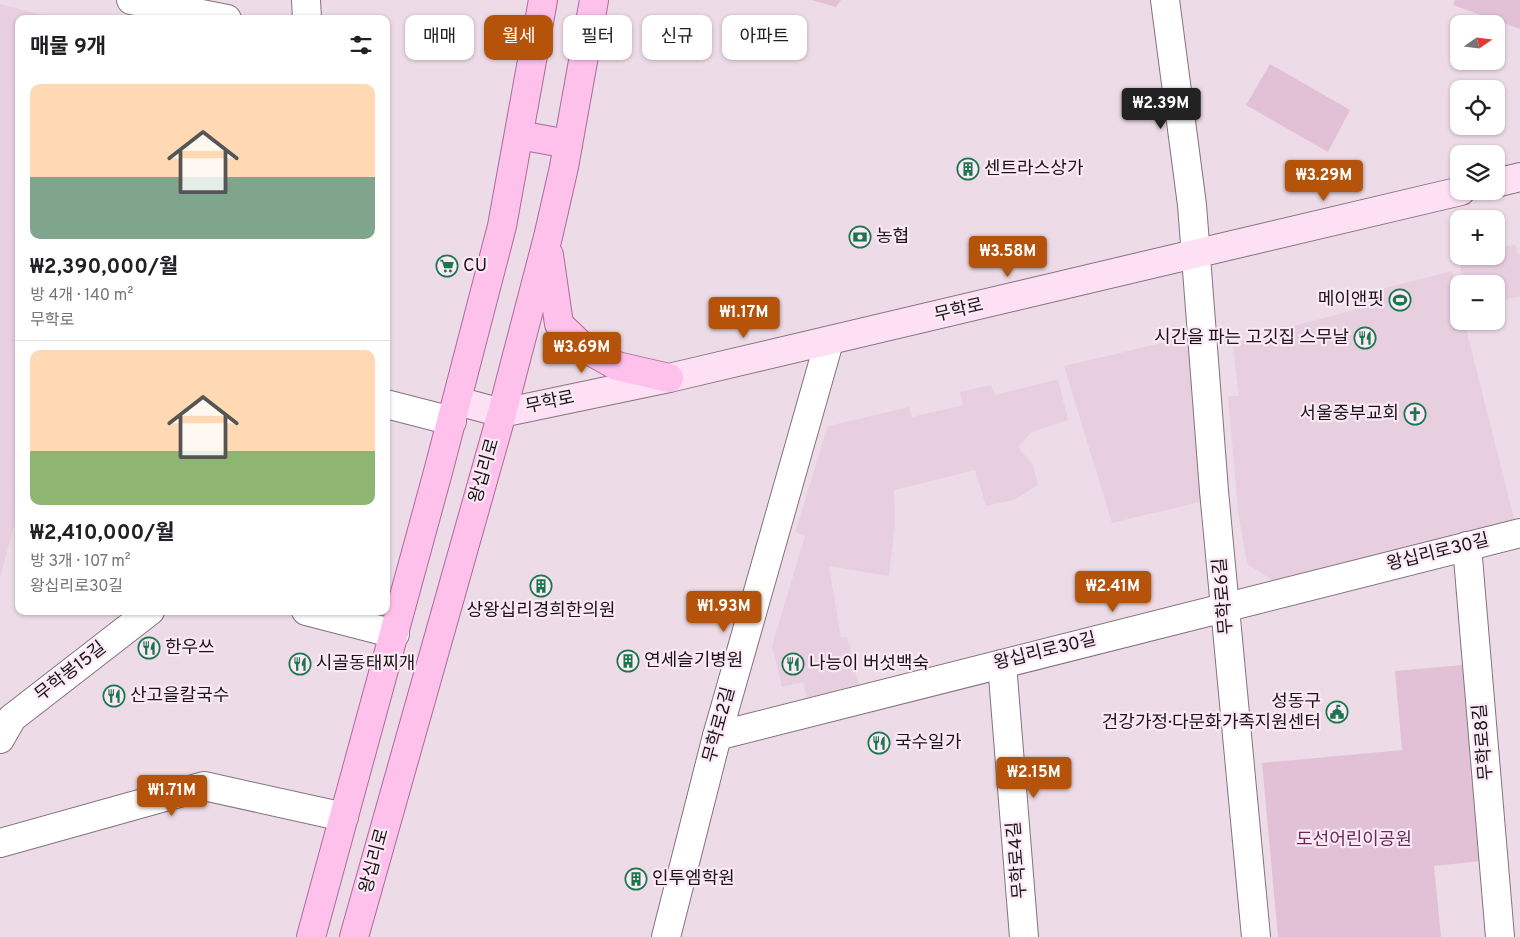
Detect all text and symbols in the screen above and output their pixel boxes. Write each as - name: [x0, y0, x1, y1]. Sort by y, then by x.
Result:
- chip: 매매: [405, 15, 474, 60]
- chip: 월세: [484, 15, 553, 60]
- chip: 필터: [563, 15, 632, 60]
- chip: 신규: [642, 15, 712, 60]
- chip: 아파트: [722, 15, 807, 60]
- north arrow: [1450, 15, 1505, 70]
- map controls: [1450, 15, 1505, 330]
- icon: filters: [347, 31, 375, 59]
- text: 매물 9개: [30, 34, 106, 61]
- button: locate: [1450, 80, 1505, 135]
- pin: ₩2.39M: [1120, 88, 1202, 130]
- text: ₩2.39M: [1133, 94, 1189, 114]
- icon: home: [158, 117, 248, 207]
- button: layers: [1450, 145, 1505, 200]
- building icon: 센트라스상가: [956, 157, 980, 181]
- place label: 센트라스상가: [984, 158, 1084, 181]
- pin: ₩3.29M: [1283, 160, 1365, 202]
- text: ₩3.29M: [1296, 166, 1352, 186]
- button: +: [1450, 210, 1505, 265]
- bank icon: 농협: [848, 225, 872, 249]
- place label: 농협: [876, 226, 909, 249]
- pin: ₩3.58M: [967, 236, 1049, 278]
- text: ₩3.58M: [980, 242, 1036, 262]
- text: ₩2,390,000/월: [30, 254, 178, 281]
- supermarket icon: CU: [435, 254, 459, 278]
- place label: CU: [463, 255, 487, 278]
- button: −: [1450, 275, 1505, 330]
- text: 방 4개 · 140 m²: [30, 286, 133, 306]
- sports icon: 메이앤핏: [1388, 288, 1412, 312]
- place label: 메이앤핏: [1318, 289, 1384, 312]
- street label: 무학로: [932, 294, 986, 328]
- pin: ₩1.17M: [703, 296, 785, 339]
- text: ₩1.17M: [720, 303, 768, 323]
- text: 무학로: [30, 311, 74, 331]
- restaurant icon: 시간을 파는 고깃집 스무날: [1353, 326, 1377, 350]
- place label: 시간을 파는 고깃집 스무날: [1154, 327, 1349, 350]
- pin: ₩3.69M: [541, 332, 623, 374]
- text: ₩3.69M: [554, 338, 610, 358]
- icon: home: [158, 382, 248, 472]
- street label: 무학로: [523, 387, 577, 419]
- church icon: 서울중부교회: [1403, 402, 1427, 426]
- place label: 서울중부교회: [1300, 403, 1399, 426]
- street label: 왕십리로: [465, 436, 505, 506]
- text: ₩2,410,000/월: [30, 520, 175, 547]
- street label: 왕십리로30길: [1384, 529, 1492, 577]
- text: 방 3개 · 107 m²: [30, 552, 131, 572]
- street label: 무학로6길: [1209, 557, 1239, 635]
- pin: ₩2.41M: [1072, 570, 1154, 613]
- building icon: 상왕십리경희한의원: [529, 574, 553, 598]
- text: 왕십리로30길: [30, 577, 123, 597]
- text: ₩2.41M: [1086, 577, 1140, 597]
- pin: ₩1.93M: [683, 590, 765, 633]
- text: ₩1.93M: [697, 597, 751, 617]
- place label: 상왕십리경희한의원: [466, 600, 616, 623]
- street label: 왕십리로30길: [991, 628, 1099, 676]
- restaurant icon: 한우쓰: [137, 636, 161, 660]
- street label: 무학봉15길: [31, 637, 111, 707]
- place label: 한우쓰: [165, 637, 215, 660]
- building icon: 연세슬기병원: [616, 649, 640, 673]
- place label: 연세슬기병원: [644, 650, 743, 673]
- restaurant icon: 시골동태찌개: [288, 652, 312, 676]
- restaurant icon: 나능이 버섯백숙: [781, 652, 805, 676]
- place label: 시골동태찌개: [316, 653, 415, 676]
- place label: 나능이 버섯백숙: [809, 653, 929, 676]
- restaurant icon: 산고을칼국수: [102, 684, 126, 708]
- place label: 산고을칼국수: [130, 685, 229, 708]
- street label: 무학로2길: [699, 685, 741, 765]
- place label: 성동구 건강가정·다문화가족지원센터: [1102, 691, 1321, 735]
- public building icon: 성동구 건강가정·다문화가족지원센터: [1325, 700, 1349, 724]
- street label: 무학로8길: [1469, 703, 1499, 781]
- restaurant icon: 국수일가: [867, 731, 891, 755]
- place label: 국수일가: [895, 732, 962, 755]
- pin: ₩2.15M: [993, 756, 1075, 799]
- text: ₩2.15M: [1007, 763, 1061, 783]
- pin: ₩1.71M: [131, 774, 213, 817]
- text: ₩1.71M: [148, 781, 196, 801]
- street label: 무학로4길: [1003, 820, 1033, 900]
- street label: 왕십리로: [355, 826, 395, 896]
- park label: 도선어린이공원: [1296, 829, 1412, 852]
- building icon: 인투엠학원: [624, 867, 648, 891]
- place label: 인투엠학원: [652, 868, 735, 891]

